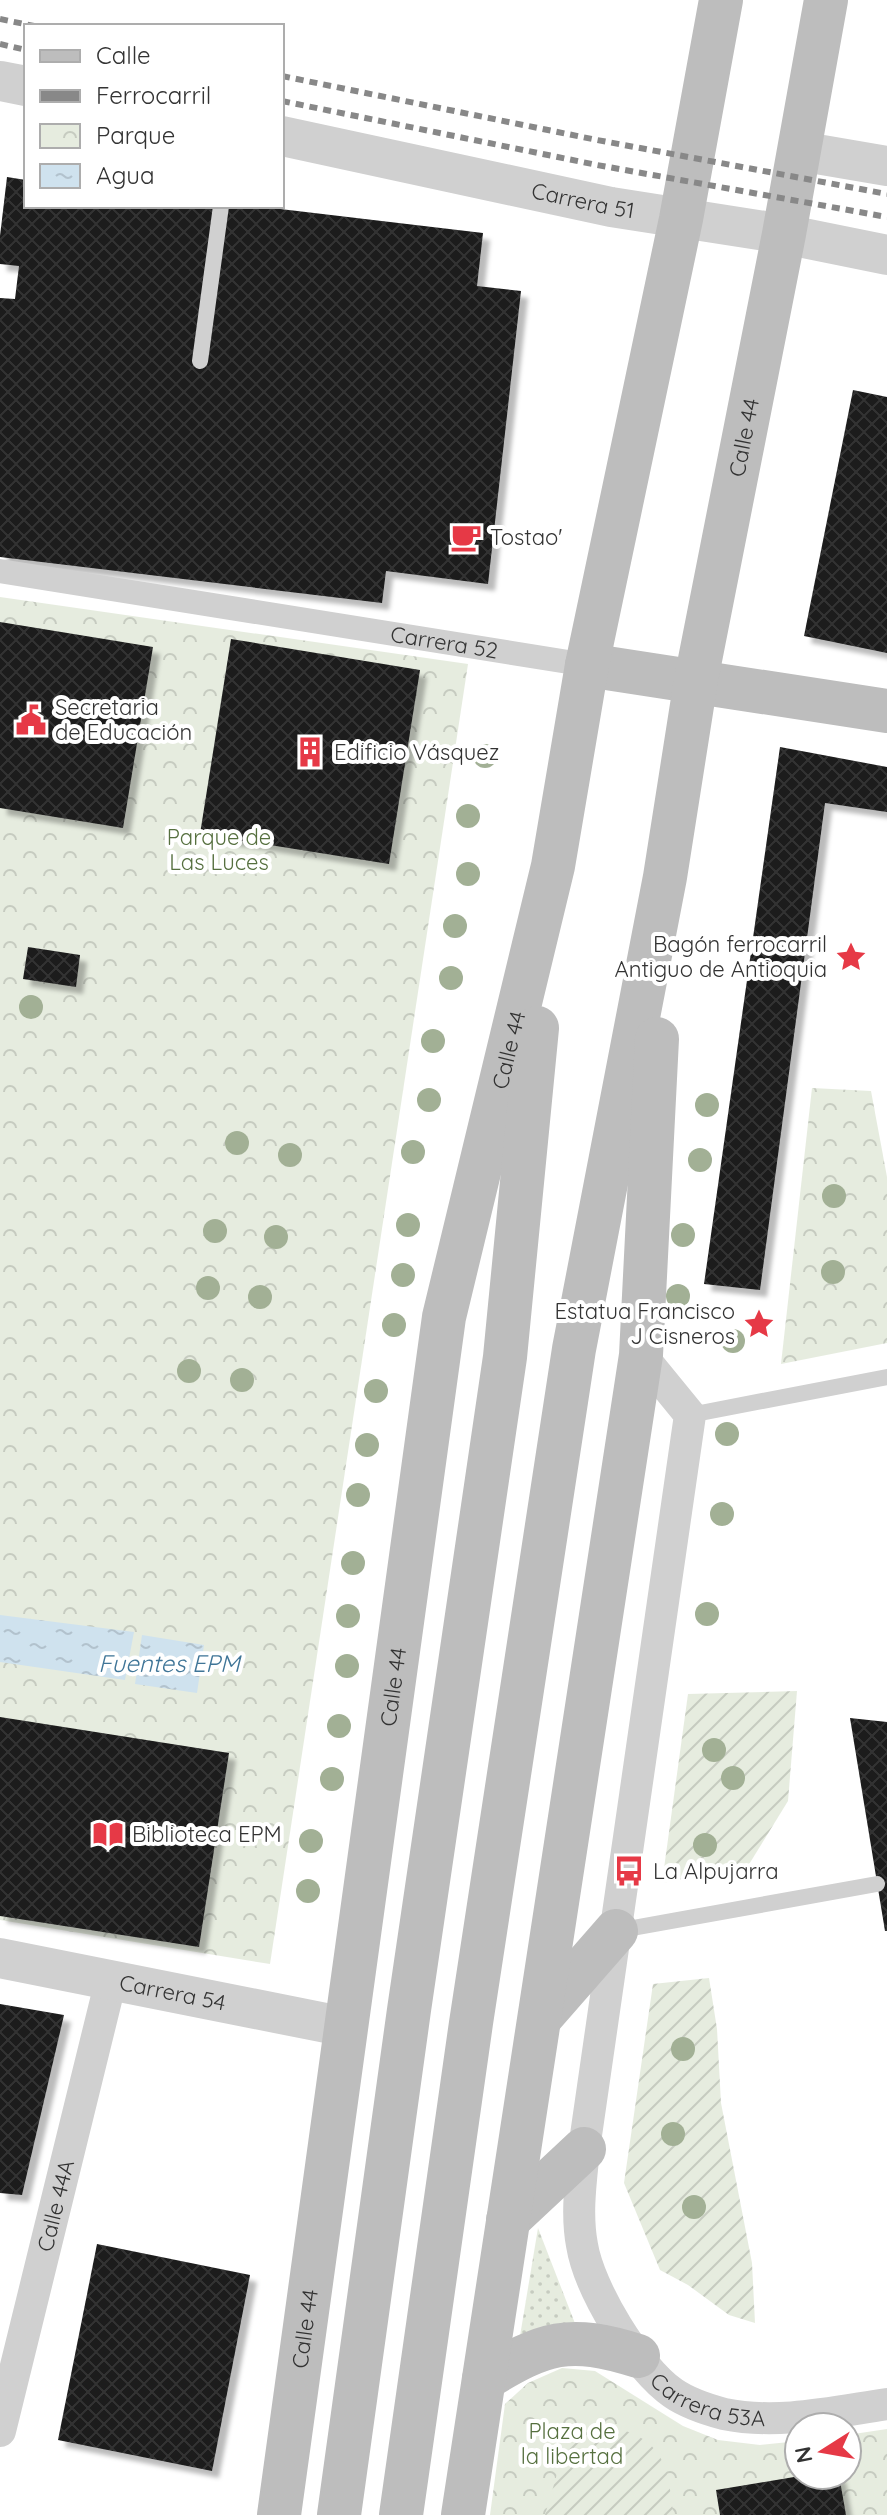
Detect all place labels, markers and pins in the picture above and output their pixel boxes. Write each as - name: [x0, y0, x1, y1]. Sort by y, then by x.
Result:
- cafe icon: Tostao': [449, 520, 483, 554]
- place label: Tostao': [490, 523, 563, 551]
- place label: Secretaria de Educación: [55, 693, 192, 746]
- public building icon: Secretaria de Educación: [14, 703, 48, 737]
- building icon: Edificio Vásquez: [293, 735, 327, 769]
- place label: Edificio Vásquez: [334, 738, 499, 766]
- place label: Bagón ferrocarril Antiguo de Antioquia: [614, 930, 827, 983]
- place icon: Bagón ferrocarril Antiguo de Antioquia: [834, 940, 868, 974]
- place label: Estatua Francisco J Cisneros: [554, 1297, 735, 1350]
- place icon: Estatua Francisco J Cisneros: [742, 1307, 776, 1341]
- library icon: Biblioteca EPM: [91, 1817, 125, 1851]
- place label: Biblioteca EPM: [132, 1820, 282, 1848]
- bus stop icon: La Alpujarra: [612, 1854, 646, 1888]
- place label: La Alpujarra: [653, 1857, 778, 1885]

